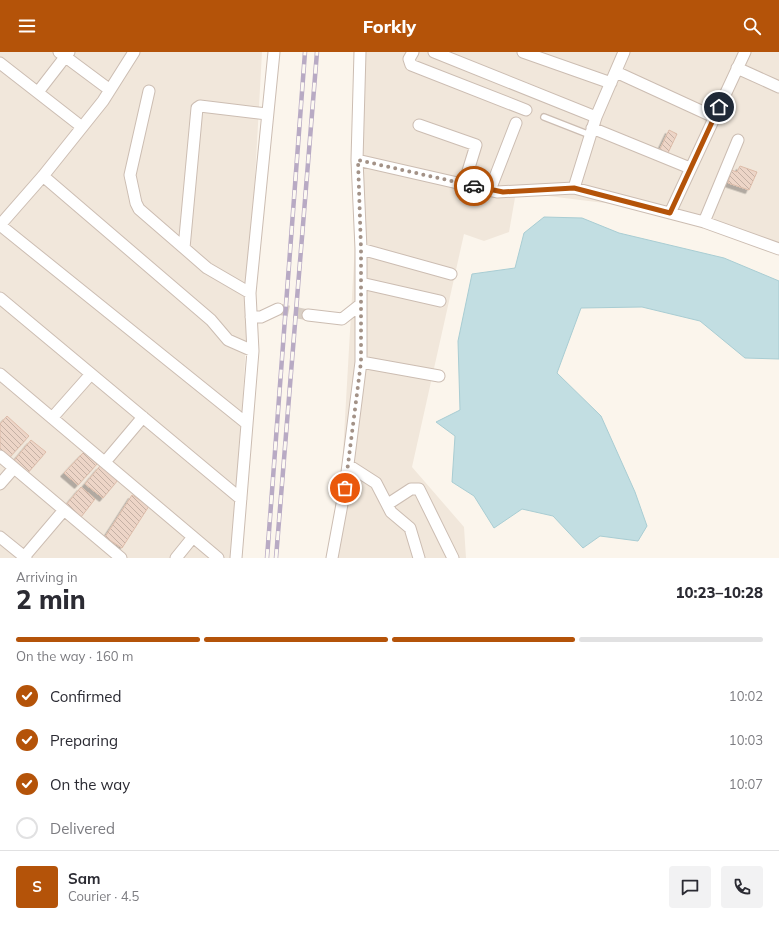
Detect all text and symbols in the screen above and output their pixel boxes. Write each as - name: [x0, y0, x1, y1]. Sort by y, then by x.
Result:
- icon: menu: [16, 15, 38, 37]
- text: Forkly: [363, 15, 416, 38]
- icon: search: [741, 15, 763, 37]
- pin: [702, 90, 736, 124]
- icon: home: [708, 96, 730, 118]
- courier: [454, 166, 494, 206]
- icon: car: [463, 175, 485, 197]
- pin: [328, 471, 362, 505]
- icon: bag: [334, 477, 356, 499]
- text: Arriving in: [16, 569, 78, 585]
- text: 2 min: [16, 583, 86, 616]
- text: 10:23–10:28: [676, 583, 763, 602]
- text: On the way · 160 m: [16, 648, 133, 664]
- icon: check: [16, 685, 38, 707]
- text: Confirmed: [50, 687, 121, 706]
- text: 10:02: [729, 688, 763, 704]
- icon: check: [16, 729, 38, 751]
- text: Preparing: [50, 731, 118, 750]
- text: 10:03: [729, 732, 763, 748]
- icon: check: [16, 773, 38, 795]
- text: On the way: [50, 775, 130, 794]
- text: 10:07: [729, 776, 763, 792]
- text: Delivered: [50, 819, 115, 838]
- button: chat: [669, 866, 711, 908]
- button: phone: [721, 866, 763, 908]
- text: Sam: [68, 869, 100, 888]
- text: S: [32, 877, 42, 896]
- text: Courier · 4.5: [68, 888, 139, 904]

